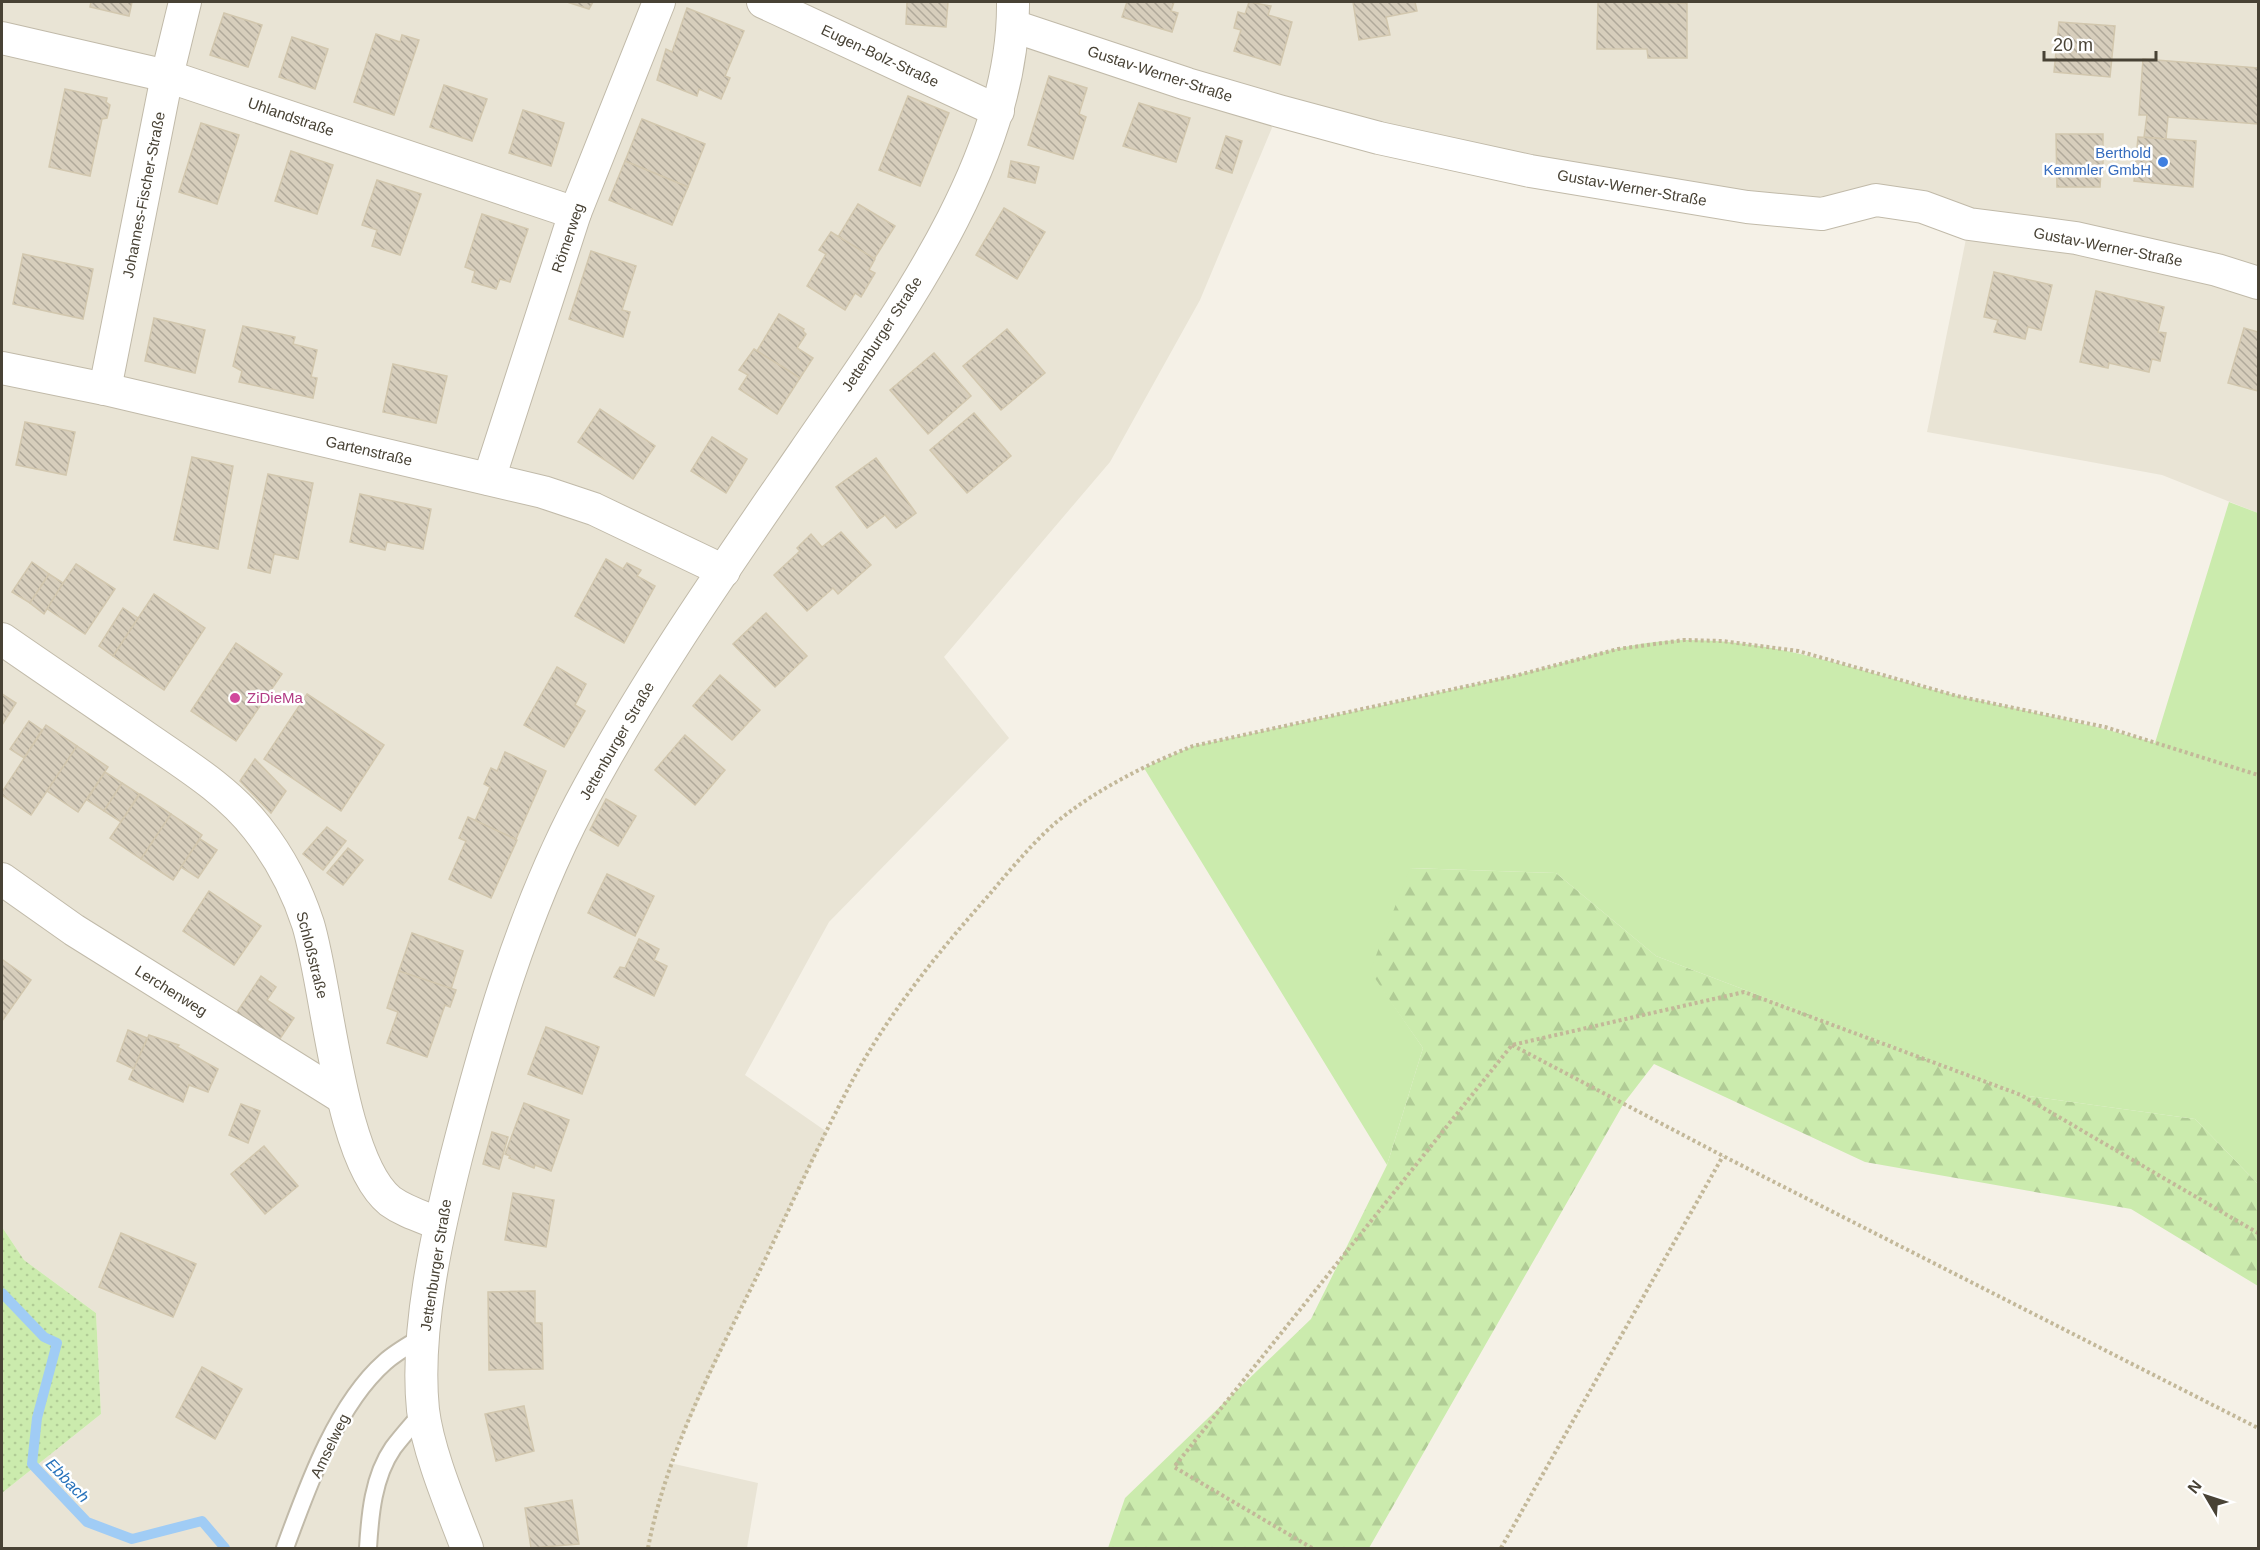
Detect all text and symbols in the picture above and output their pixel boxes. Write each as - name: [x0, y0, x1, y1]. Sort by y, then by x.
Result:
- street label: Eugen-Bolz-Straße: [819, 21, 942, 90]
- scale bar: [2044, 24, 2156, 62]
- text: 20 m: [2053, 35, 2093, 55]
- street label: Gustav-Werner-Straße: [1086, 42, 1235, 105]
- street label: Uhlandstraße: [246, 94, 337, 139]
- street label: Johannes-Fischer-Straße: [119, 110, 168, 280]
- place label: Berthold Kemmler GmbH: [2043, 144, 2151, 178]
- marker: Berthold Kemmler GmbH: [2156, 155, 2170, 169]
- street label: Gustav-Werner-Straße: [1556, 166, 1708, 209]
- street label: Römerweg: [548, 201, 587, 275]
- street label: Gustav-Werner-Straße: [2032, 224, 2184, 269]
- street label: Jettenburger Straße: [838, 273, 925, 394]
- street label: Gartenstraße: [324, 432, 414, 469]
- street label: Jettenburger Straße: [576, 679, 657, 803]
- place label: ZiDieMa: [247, 689, 303, 706]
- marker: ZiDieMa: [228, 691, 242, 705]
- street label: Schloßstraße: [293, 910, 332, 1000]
- street label: Lerchenweg: [132, 962, 210, 1019]
- street label: Jettenburger Straße: [417, 1198, 454, 1332]
- street label: Amselweg: [307, 1411, 352, 1481]
- water label: Ebbach: [43, 1455, 93, 1506]
- north arrow: [2176, 1466, 2236, 1526]
- text: N: [2184, 1477, 2205, 1497]

